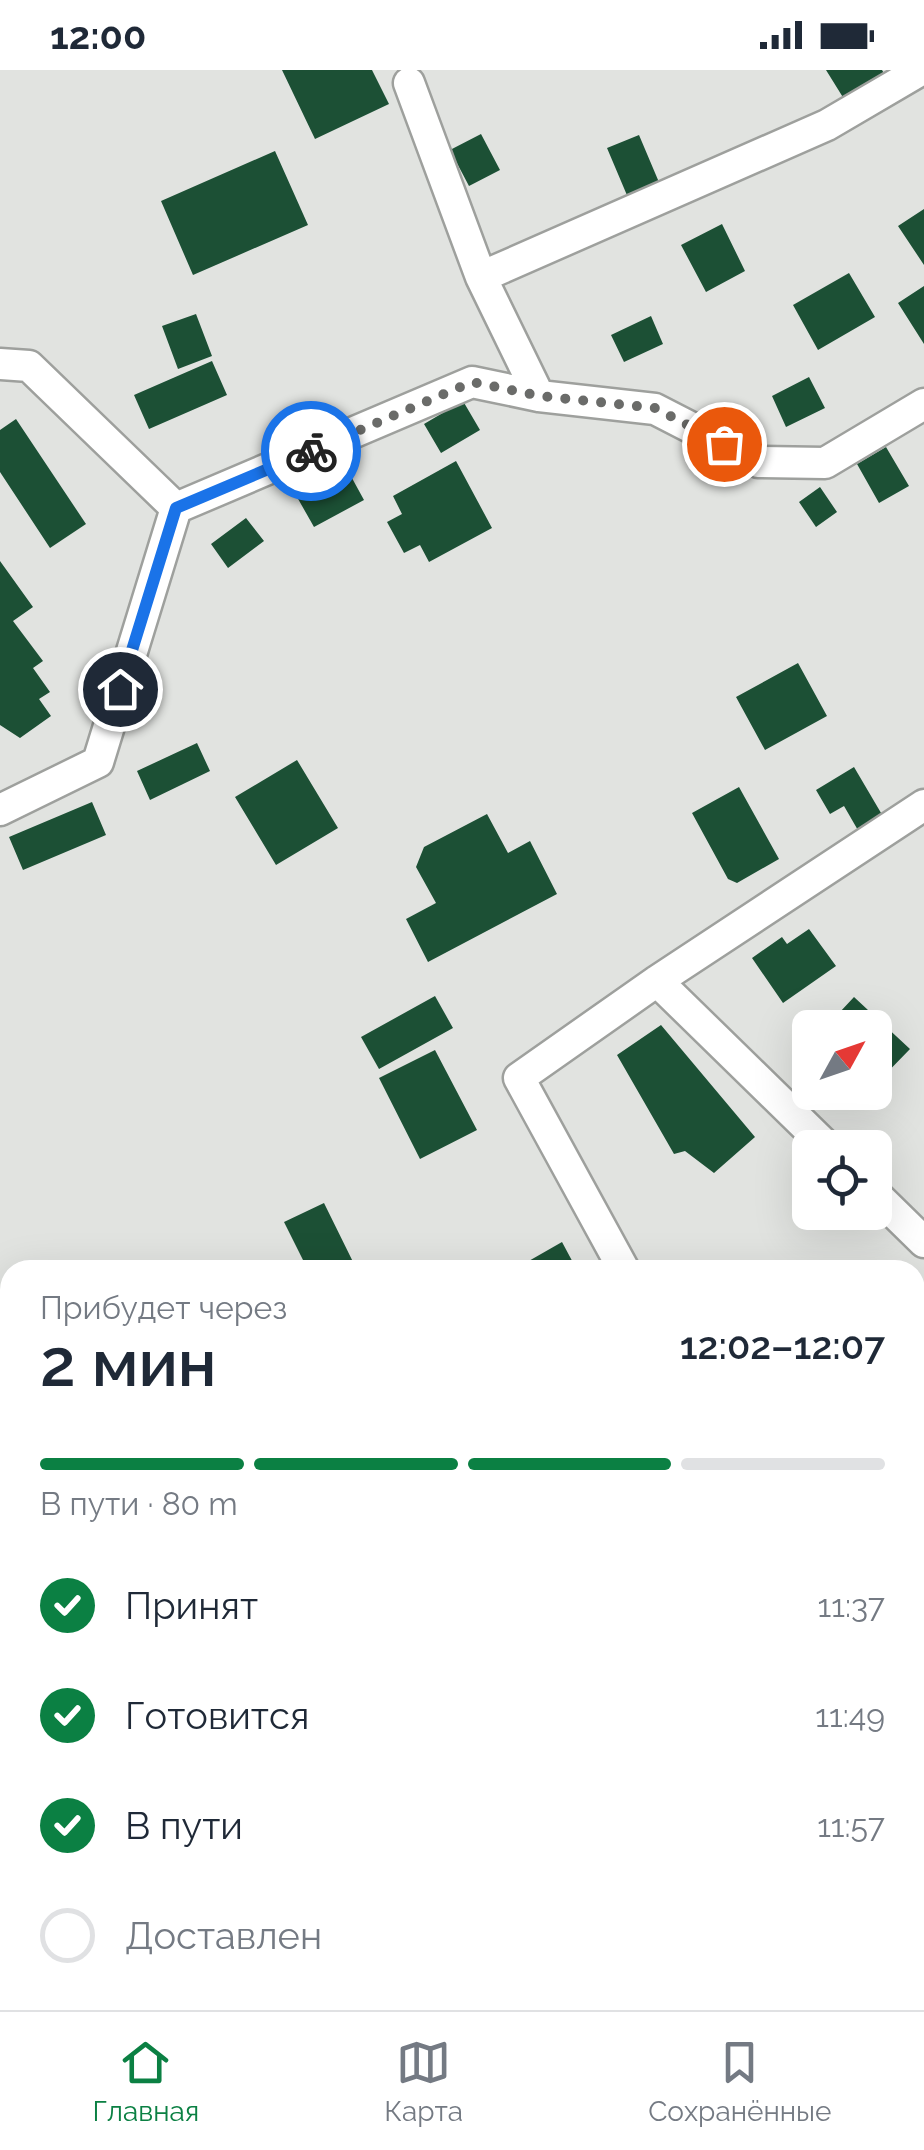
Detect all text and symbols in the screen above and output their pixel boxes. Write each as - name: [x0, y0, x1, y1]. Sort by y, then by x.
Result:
- text: 12:00: [50, 13, 146, 58]
- courier: [261, 401, 361, 501]
- pin: [682, 402, 767, 487]
- icon: bag: [697, 417, 752, 472]
- icon: bike: [284, 424, 339, 479]
- pin: [78, 647, 163, 732]
- icon: home: [93, 662, 148, 717]
- north arrow: [792, 1010, 892, 1110]
- map controls: [792, 1010, 892, 1230]
- button: locate: [792, 1130, 892, 1230]
- text: Прибудет через: [40, 1289, 287, 1326]
- text: 12:02–12:07: [680, 1323, 885, 1368]
- text: 2 мин: [40, 1325, 217, 1401]
- text: В пути · 80 m: [40, 1485, 238, 1522]
- icon: check: [40, 1578, 95, 1633]
- text: Принят: [125, 1583, 258, 1628]
- text: 11:37: [818, 1587, 885, 1624]
- icon: check: [40, 1688, 95, 1743]
- text: Готовится: [125, 1693, 309, 1738]
- text: 11:49: [815, 1697, 885, 1734]
- icon: check: [40, 1798, 95, 1853]
- text: В пути: [125, 1803, 243, 1848]
- text: 11:57: [817, 1807, 885, 1844]
- text: Доставлен: [125, 1913, 322, 1958]
- tab: Главная: [93, 2035, 199, 2128]
- tab: Карта: [384, 2035, 463, 2128]
- tab: Сохранённые: [648, 2035, 831, 2128]

